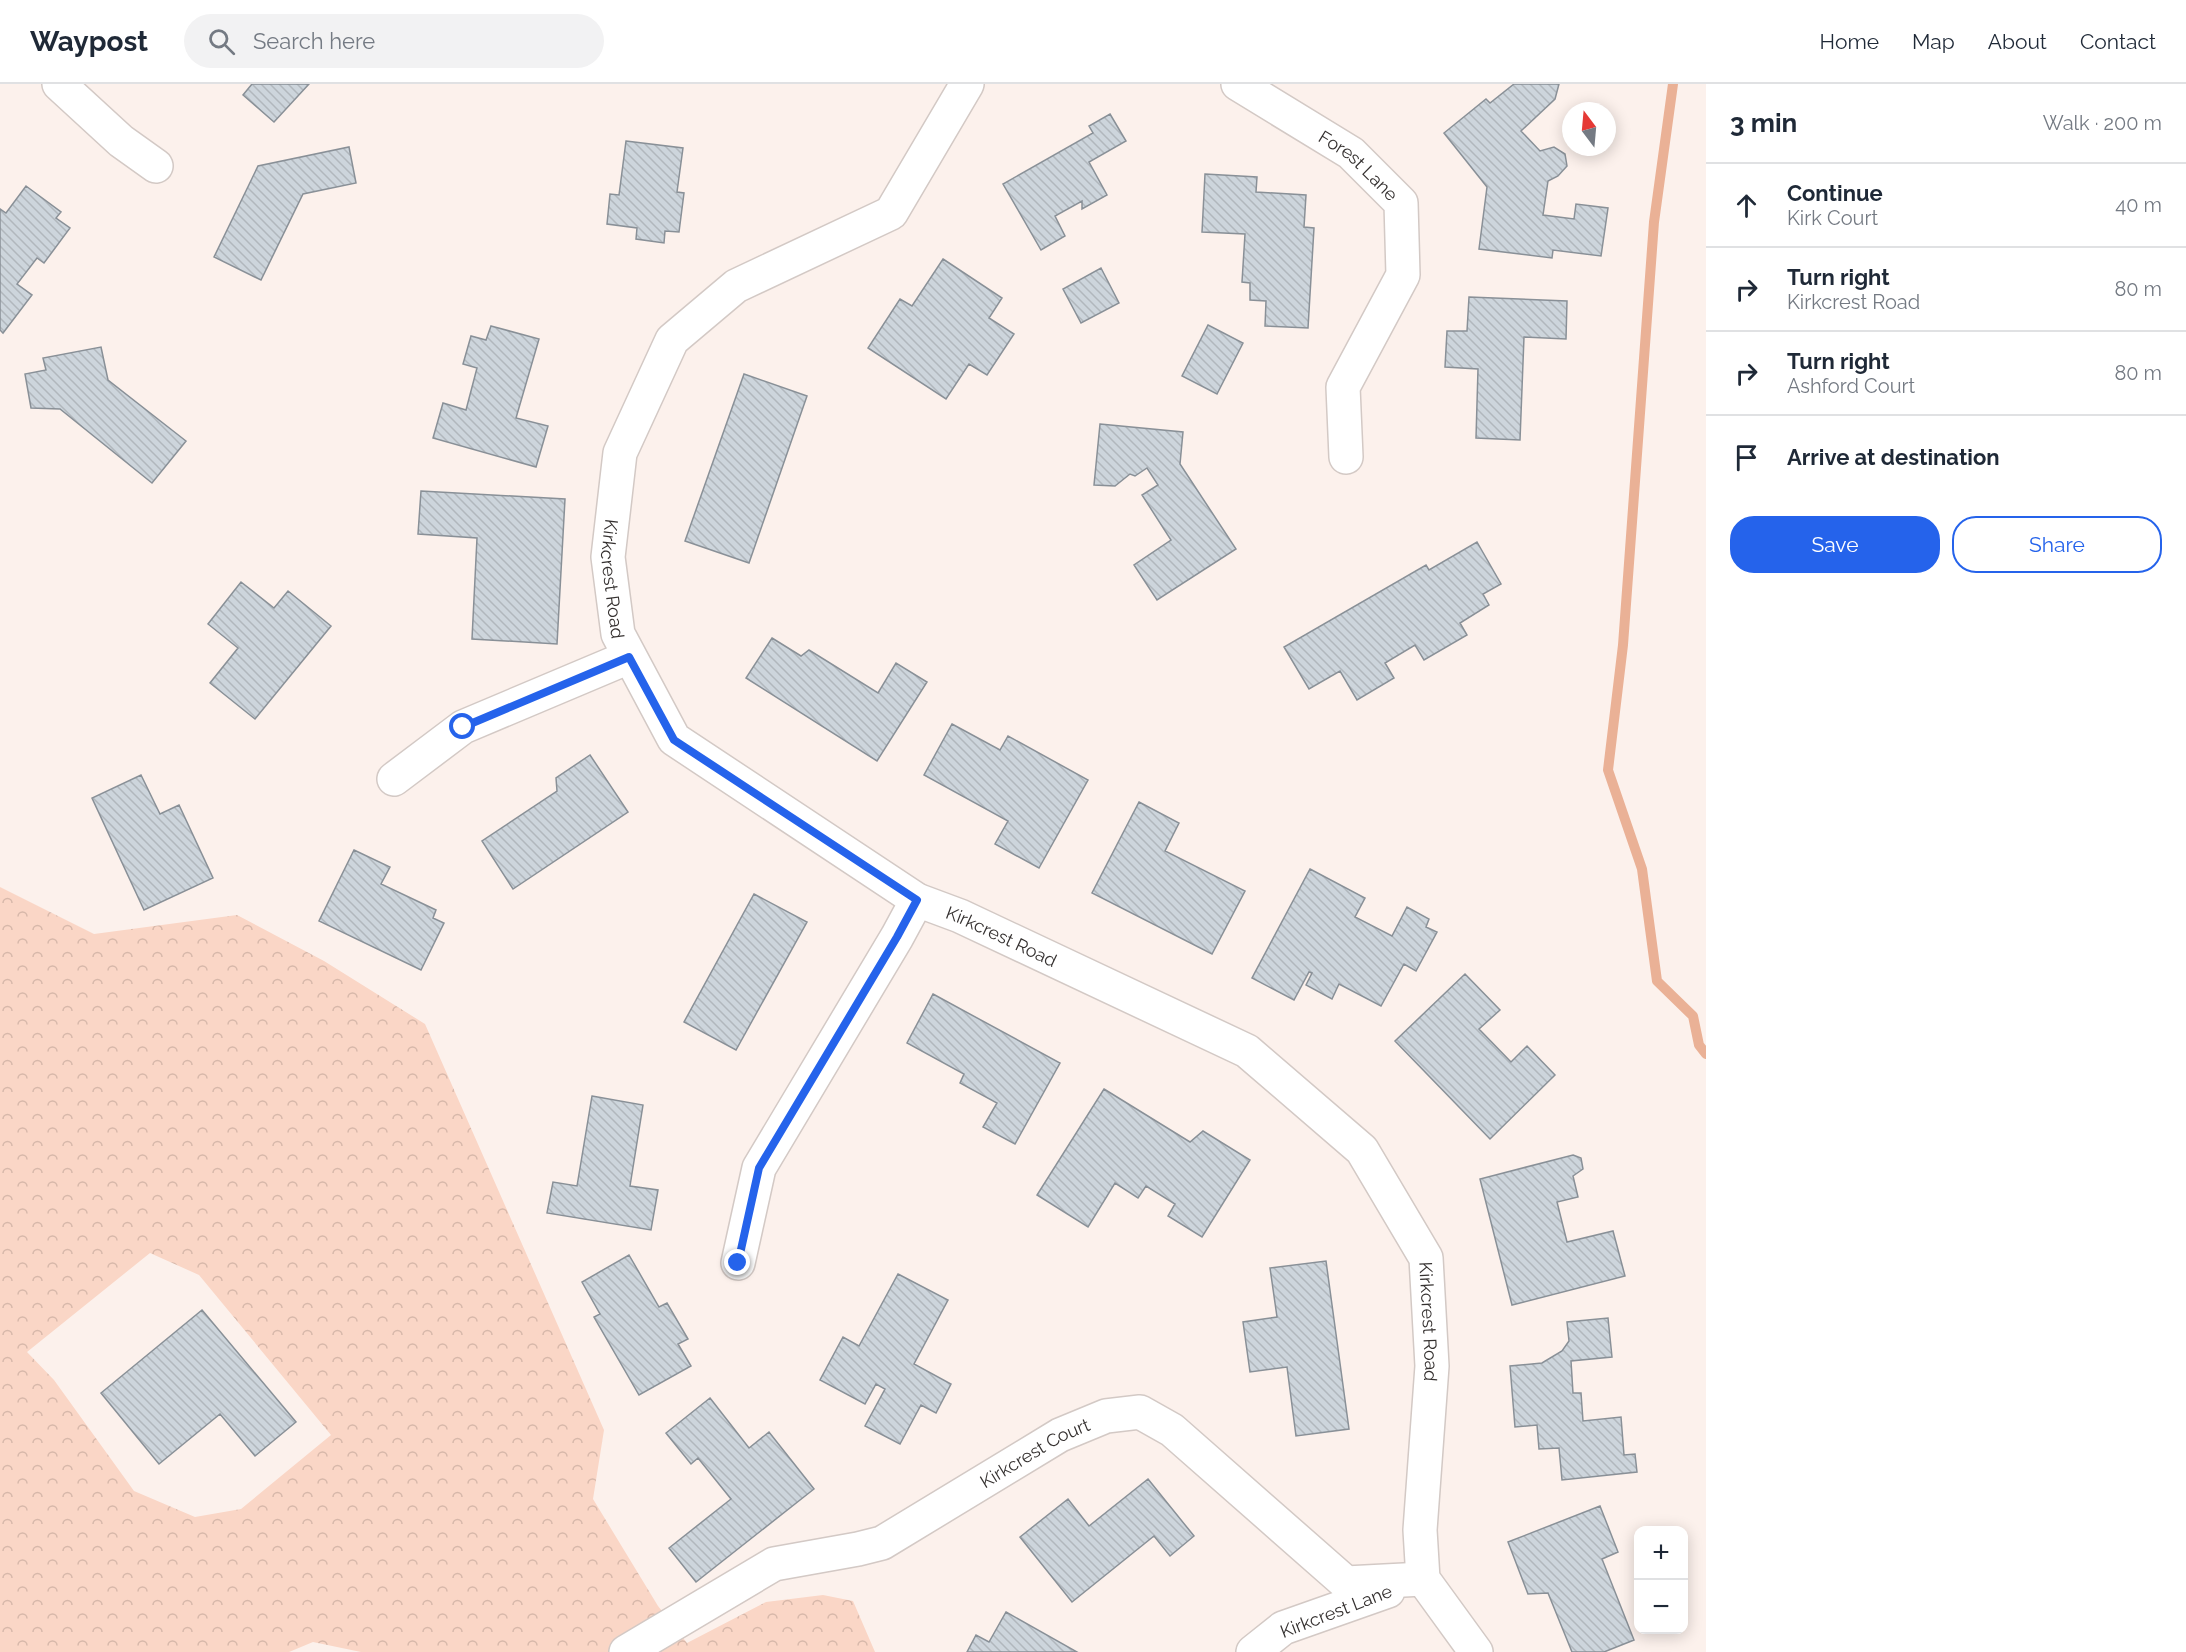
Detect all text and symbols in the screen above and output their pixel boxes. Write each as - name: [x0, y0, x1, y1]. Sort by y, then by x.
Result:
- search box: [184, 14, 604, 68]
- text: Waypost: [30, 25, 148, 58]
- icon: search: [205, 25, 238, 58]
- text: Search here: [253, 28, 375, 54]
- text: Home: [1820, 29, 1879, 54]
- text: Map: [1912, 29, 1955, 54]
- text: About: [1988, 29, 2047, 54]
- text: Contact: [2080, 29, 2156, 54]
- north arrow: [1562, 102, 1616, 156]
- text: 3 min: [1730, 108, 1797, 138]
- text: Walk · 200 m: [2043, 111, 2162, 135]
- street label: Forest Lane: [1315, 126, 1403, 205]
- text: Continue: [1787, 180, 1883, 206]
- icon: ahead: [1730, 189, 1763, 222]
- text: 40 m: [2115, 193, 2162, 217]
- text: Kirk Court: [1787, 206, 1878, 230]
- text: Turn right: [1787, 264, 1890, 290]
- icon: right: [1730, 273, 1763, 306]
- text: 80 m: [2114, 277, 2162, 301]
- text: Kirkcrest Road: [1787, 290, 1920, 314]
- text: Turn right: [1787, 348, 1890, 374]
- icon: right: [1730, 357, 1763, 390]
- text: 80 m: [2114, 361, 2162, 385]
- text: Ashford Court: [1787, 374, 1915, 398]
- icon: arrive: [1730, 441, 1763, 474]
- text: Arrive at destination: [1787, 444, 2000, 470]
- button: Save: [1730, 516, 1940, 573]
- button: Share: [1952, 516, 2162, 573]
- street label: Kirkcrest Road: [597, 518, 629, 640]
- route start: [449, 713, 475, 739]
- street label: Kirkcrest Road: [943, 901, 1060, 971]
- route end: [724, 1249, 750, 1275]
- street label: Kirkcrest Road: [1416, 1261, 1443, 1382]
- street label: Kirkcrest Court: [976, 1413, 1093, 1492]
- map controls: [1634, 1526, 1688, 1634]
- button: +: [1634, 1526, 1688, 1580]
- street label: Kirkcrest Lane: [1277, 1580, 1395, 1642]
- button: −: [1634, 1580, 1688, 1634]

